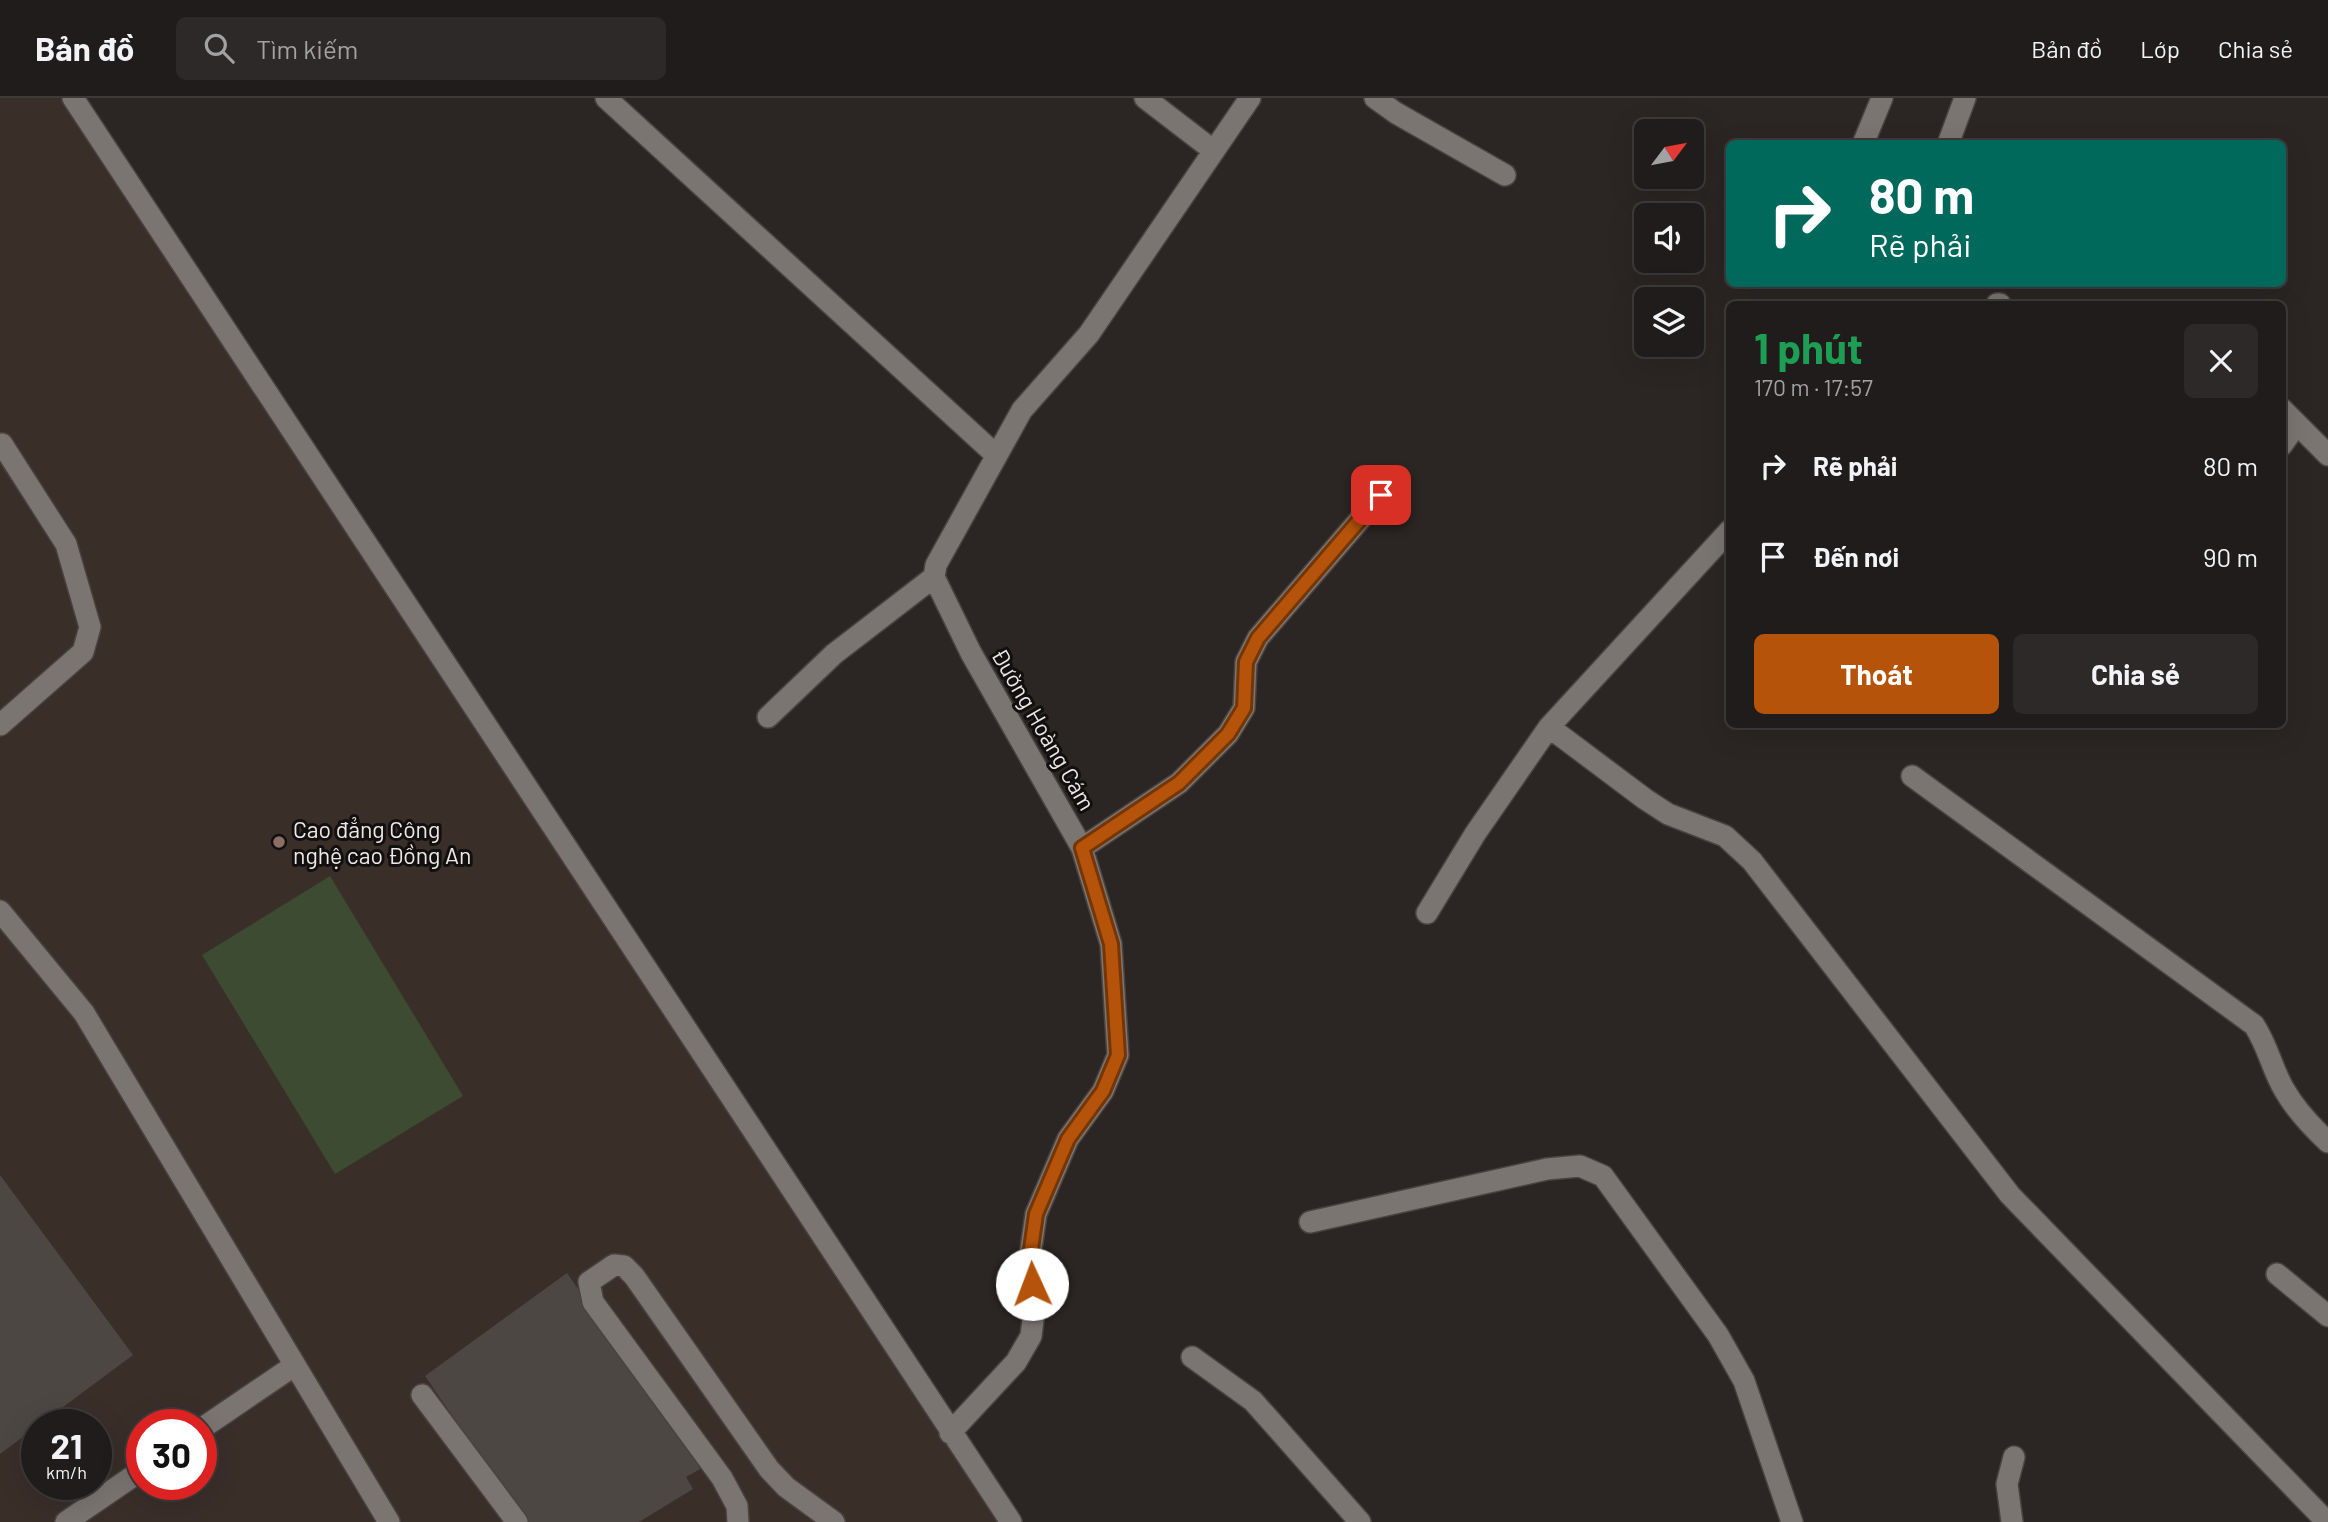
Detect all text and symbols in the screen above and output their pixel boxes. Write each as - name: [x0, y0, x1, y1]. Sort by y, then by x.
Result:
- search box: [176, 17, 666, 80]
- text: Bản đồ: [35, 28, 134, 68]
- icon: search: [200, 29, 238, 67]
- text: Tìm kiếm: [256, 33, 358, 64]
- text: Bản đồ: [2031, 34, 2102, 63]
- text: Lớp: [2140, 34, 2180, 63]
- text: Chia sẻ: [2218, 34, 2293, 63]
- north arrow: [1634, 119, 1704, 189]
- map controls: [1634, 119, 1704, 357]
- text: 80 m: [1869, 165, 1974, 224]
- icon: right: [1754, 168, 1845, 259]
- button: sound: [1634, 203, 1704, 273]
- text: Rẽ phải: [1869, 225, 1971, 263]
- button: layers: [1634, 287, 1704, 357]
- text: 1 phút: [1754, 322, 1863, 372]
- button: close: [2184, 324, 2258, 398]
- text: 170 m · 17:57: [1754, 373, 1873, 401]
- icon: right: [1754, 447, 1792, 485]
- text: Rẽ phải: [1813, 450, 1897, 481]
- text: 80 m: [2203, 450, 2258, 481]
- pin: [1351, 465, 1411, 525]
- icon: arrive: [1362, 476, 1400, 514]
- icon: arrive: [1754, 538, 1792, 576]
- text: Đến nơi: [1813, 541, 1899, 572]
- text: 90 m: [2203, 541, 2258, 572]
- button: Thoát: [1754, 634, 1999, 714]
- button: Chia sẻ: [2013, 634, 2258, 714]
- street label: Đường Hoàng Cám: [986, 643, 1102, 815]
- place label: Cao đẳng Công nghệ cao Đồng An: [293, 815, 471, 869]
- marker: Cao đẳng Công nghệ cao Đồng An: [271, 834, 287, 850]
- position arrow: [995, 1247, 1069, 1321]
- speed limit sign: 30: [126, 1409, 217, 1500]
- text: 21: [51, 1424, 82, 1466]
- text: km/h: [46, 1461, 87, 1483]

